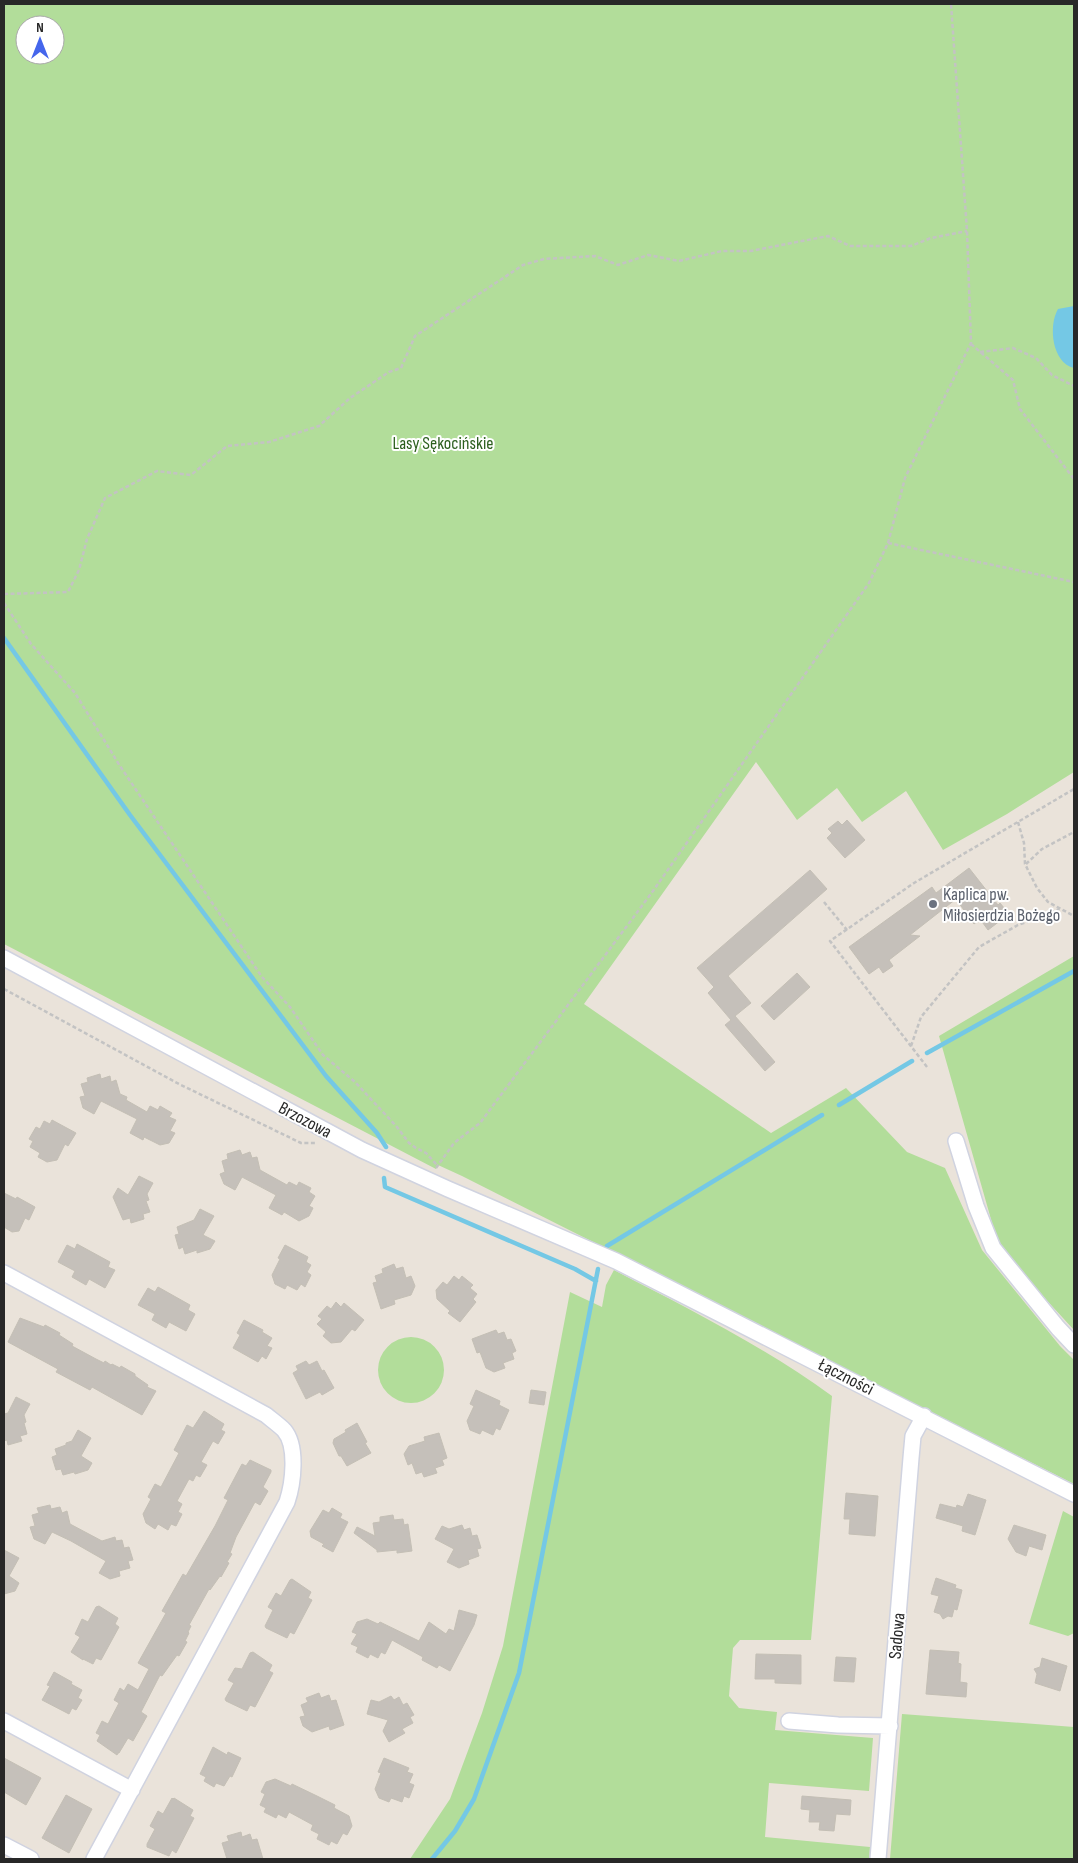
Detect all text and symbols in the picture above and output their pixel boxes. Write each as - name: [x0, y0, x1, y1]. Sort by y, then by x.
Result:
- north arrow: [15, 15, 65, 65]
- text: N: [36, 19, 44, 36]
- park label: Lasy Sękocińskie: [393, 433, 493, 454]
- place label: Kaplica pw. Miłosierdzia Bożego: [943, 884, 1060, 926]
- marker: Kaplica pw. Miłosierdzia Bożego: [927, 898, 939, 910]
- street label: Brzozowa: [275, 1097, 335, 1143]
- street label: Łączności: [814, 1354, 877, 1400]
- street label: Sadowa: [885, 1612, 909, 1660]

